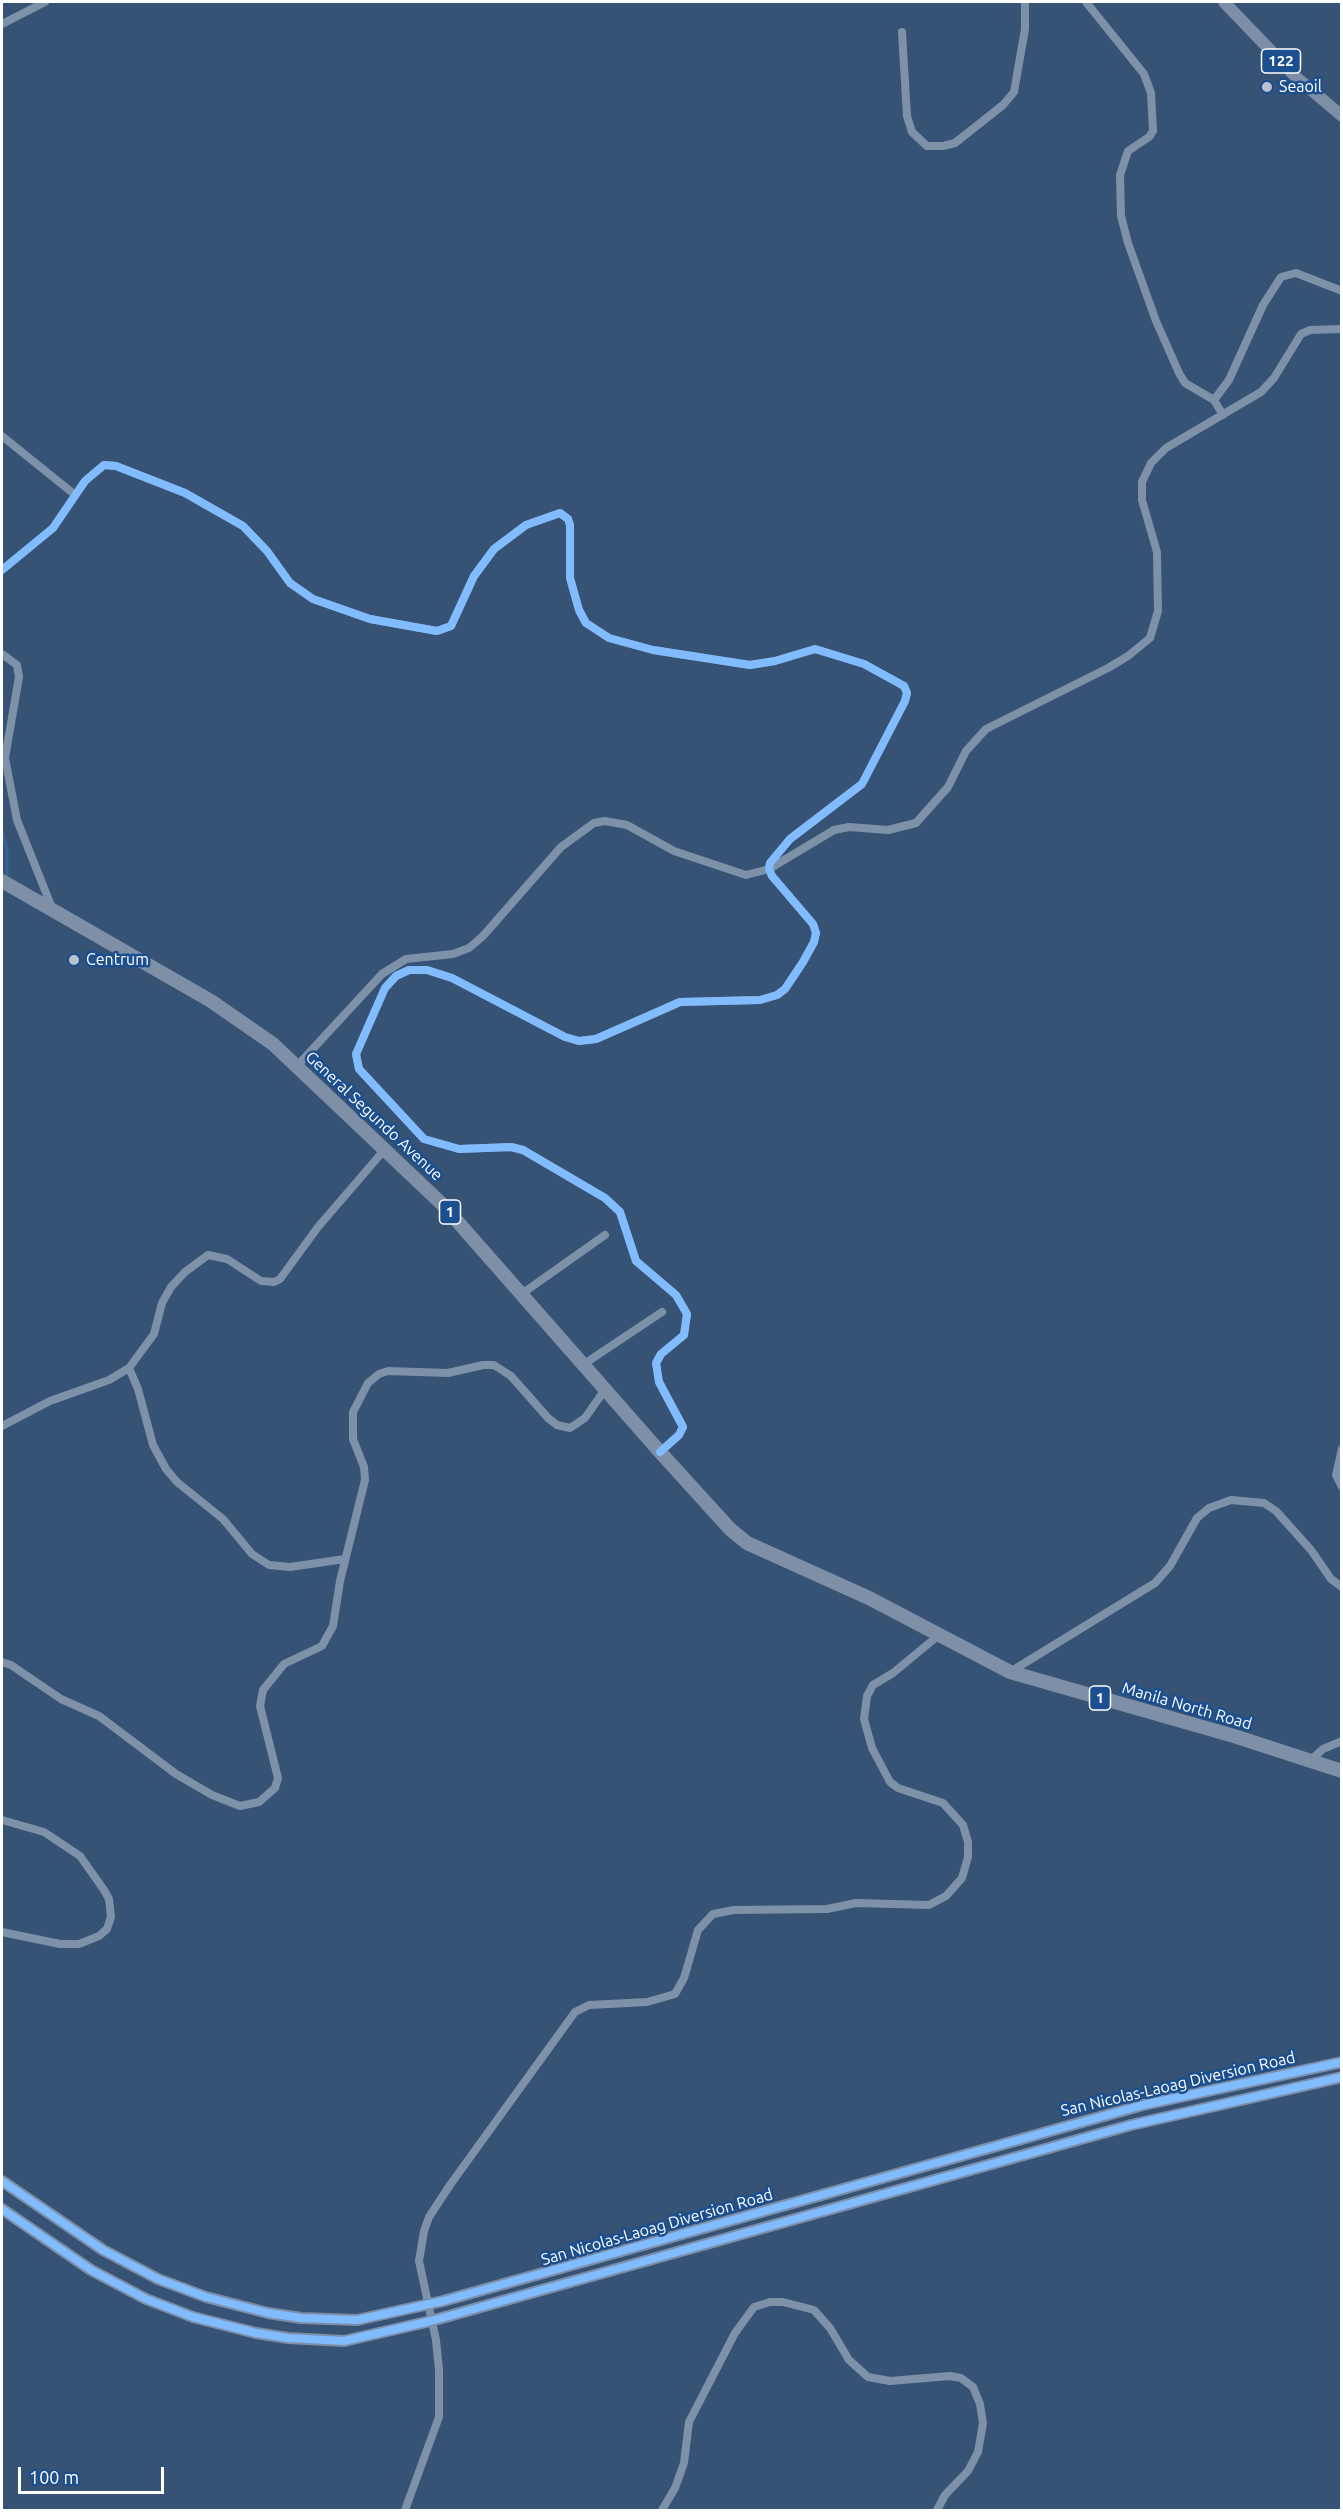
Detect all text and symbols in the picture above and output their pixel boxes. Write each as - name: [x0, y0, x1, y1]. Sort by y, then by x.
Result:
- road number: 122: [1262, 49, 1300, 73]
- place label: Seaoil: [1279, 77, 1322, 97]
- marker: Seaoil: [1260, 80, 1274, 94]
- place label: Centrum: [86, 950, 149, 970]
- marker: Centrum: [67, 953, 81, 967]
- street label: General Segundo Avenue: [301, 1047, 447, 1185]
- road number: 1: [440, 1200, 460, 1224]
- street label: Manila North Road: [1120, 1678, 1254, 1734]
- road number: 1: [1090, 1686, 1110, 1710]
- street label: San Nicolas-Laoag Diversion Road: [1059, 2048, 1297, 2120]
- street label: San Nicolas-Laoag Diversion Road: [539, 2185, 775, 2269]
- scale bar: [21, 2455, 166, 2493]
- text: 100 m: [29, 2467, 79, 2487]

